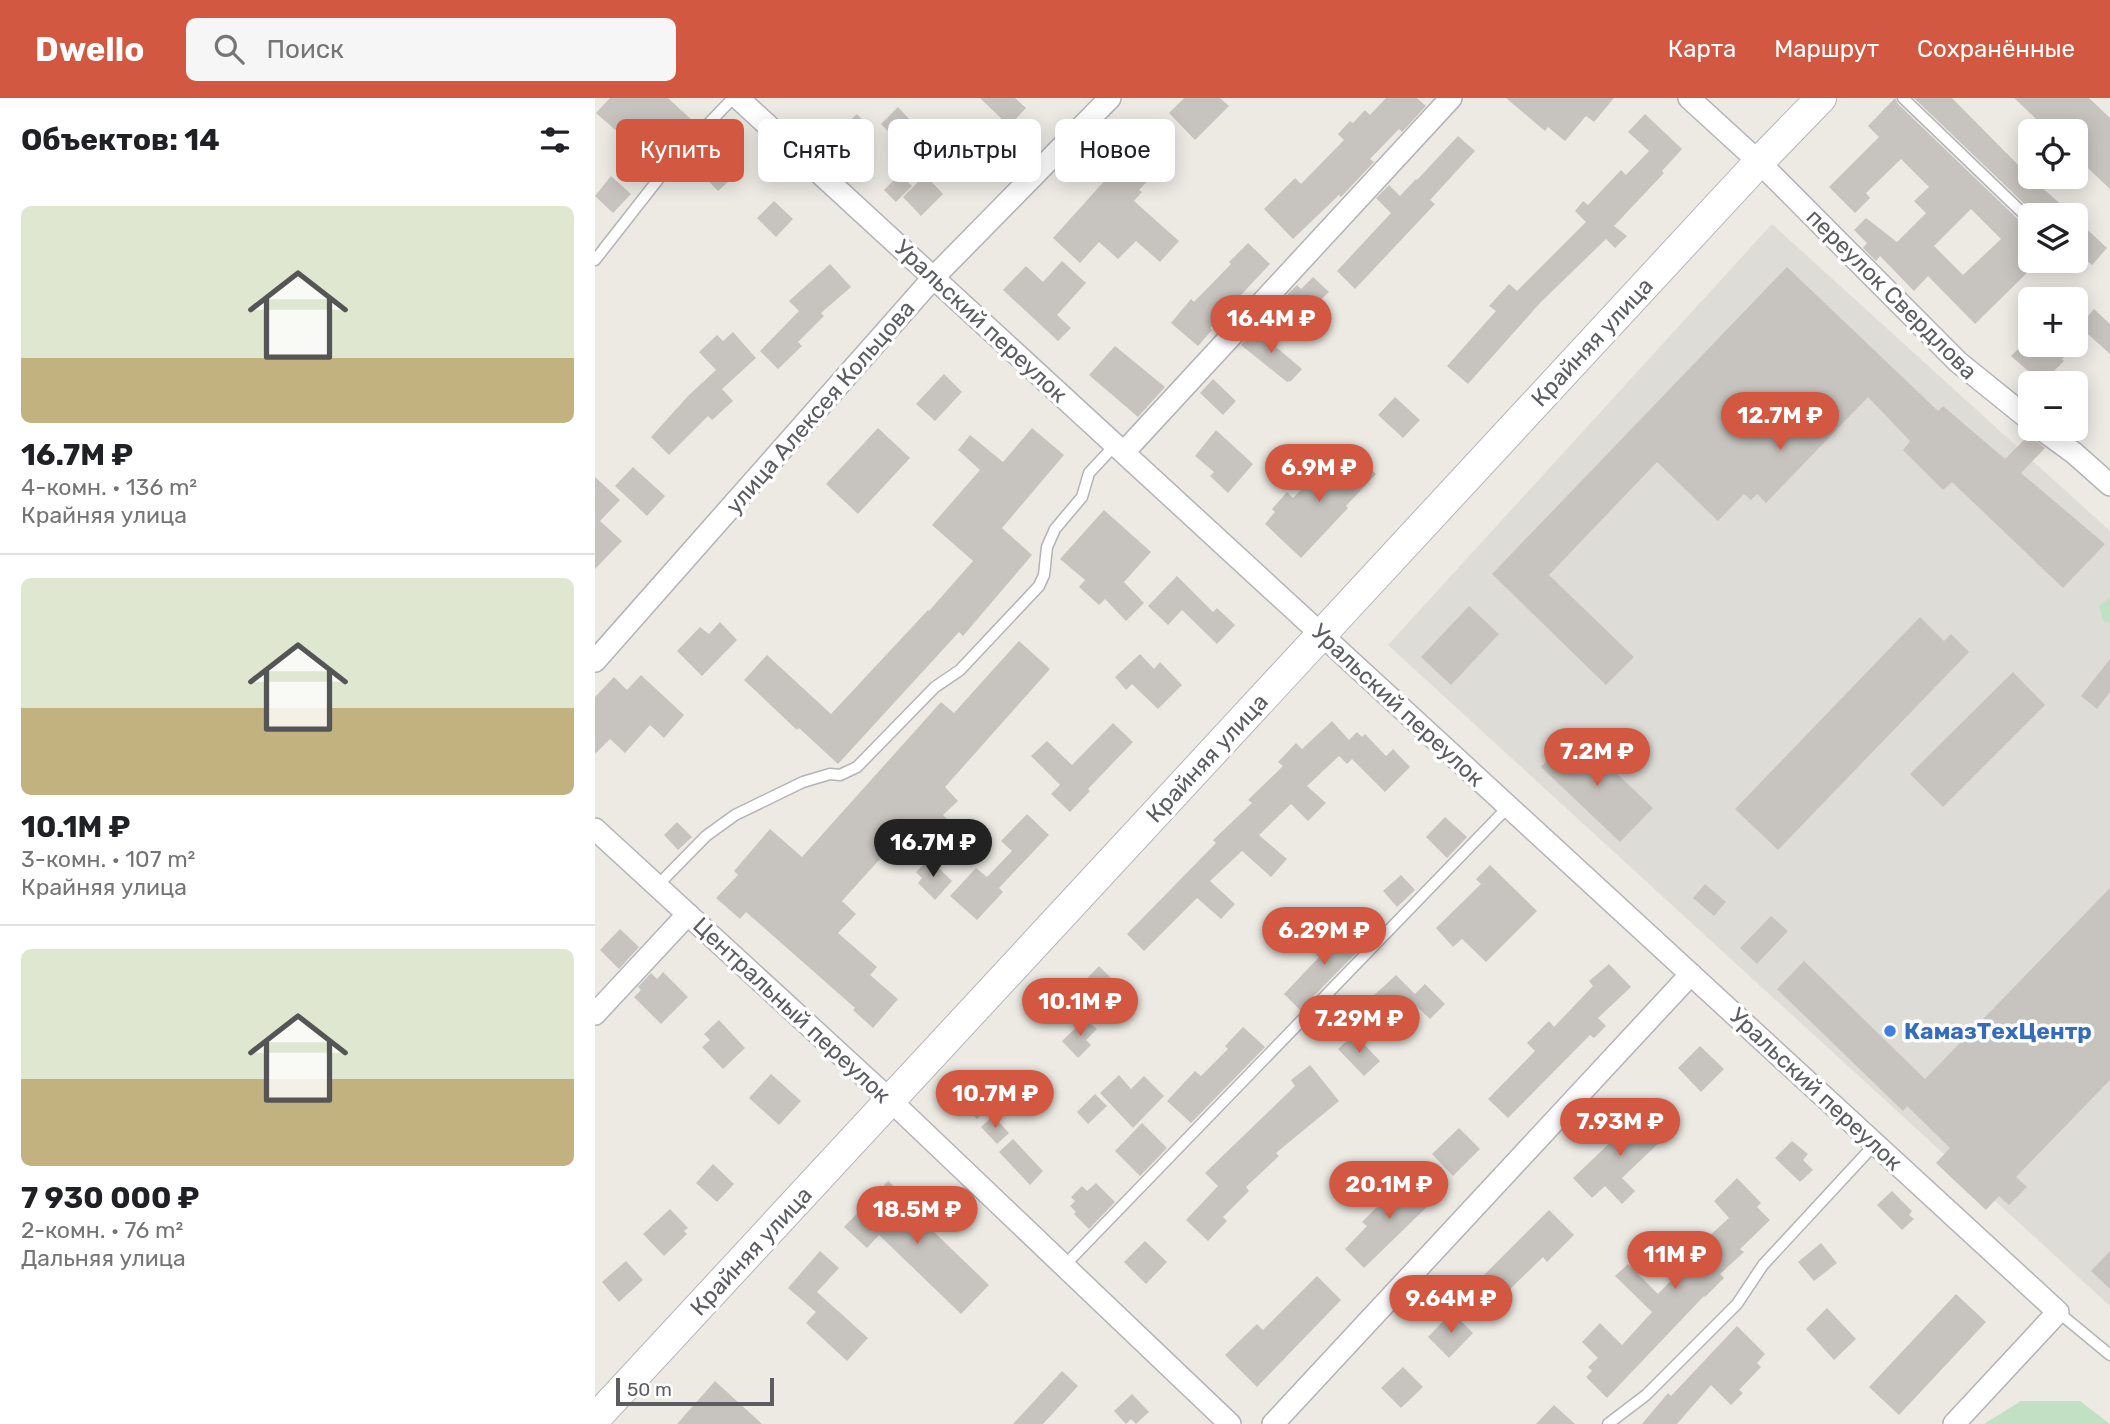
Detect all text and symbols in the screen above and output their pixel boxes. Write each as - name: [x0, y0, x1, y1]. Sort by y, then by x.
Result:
- search box: [186, 18, 676, 81]
- text: Dwello: [35, 30, 144, 69]
- icon: search: [210, 30, 248, 68]
- text: Поиск: [266, 34, 344, 65]
- text: Карта: [1668, 35, 1736, 63]
- text: Маршрут: [1774, 35, 1879, 63]
- text: Сохранённые: [1917, 35, 2075, 63]
- chip: Купить: [616, 119, 744, 182]
- chip: Снять: [758, 119, 874, 182]
- chip: Фильтры: [888, 119, 1041, 182]
- chip: Новое: [1055, 119, 1175, 182]
- map controls: [2018, 119, 2088, 441]
- button: locate: [2018, 119, 2088, 189]
- icon: filters: [536, 121, 574, 159]
- text: Объектов: 14: [21, 122, 220, 158]
- street label: переулок Свердлова: [1801, 203, 1983, 385]
- button: layers: [2018, 203, 2088, 273]
- street label: Уральский переулок: [889, 234, 1073, 408]
- icon: home: [235, 252, 361, 378]
- street label: Крайняя улица: [1525, 272, 1659, 412]
- button: +: [2018, 287, 2088, 357]
- street label: улица Алексея Кольцова: [720, 294, 920, 520]
- pin: 16.4M ₽: [1206, 296, 1336, 355]
- text: 16.4M ₽: [1226, 304, 1316, 332]
- button: −: [2018, 371, 2088, 441]
- pin: 12.7M ₽: [1715, 392, 1845, 452]
- text: 12.7M ₽: [1737, 401, 1823, 429]
- text: 16.7M ₽: [21, 437, 133, 473]
- pin: 6.9M ₽: [1262, 444, 1376, 504]
- text: 6.9M ₽: [1281, 453, 1357, 481]
- text: 4-комн. · 136 m²: [21, 473, 197, 501]
- text: Крайняя улица: [21, 501, 187, 529]
- street label: Уральский переулок: [1306, 618, 1490, 792]
- icon: home: [235, 624, 361, 750]
- street label: Крайняя улица: [1140, 688, 1274, 828]
- pin: 7.2M ₽: [1540, 728, 1654, 788]
- text: 7.2M ₽: [1560, 737, 1634, 765]
- text: 10.1M ₽: [21, 809, 130, 845]
- pin: 16.7M ₽: [868, 820, 998, 879]
- text: 16.7M ₽: [890, 828, 976, 856]
- text: 3-комн. · 107 m²: [21, 845, 195, 873]
- text: Крайняя улица: [21, 873, 187, 901]
- pin: 6.29M ₽: [1259, 908, 1389, 967]
- street label: Центральный переулок: [687, 911, 897, 1109]
- text: 6.29M ₽: [1278, 916, 1370, 944]
- pin: 10.1M ₽: [1015, 978, 1145, 1038]
- text: 10.1M ₽: [1038, 987, 1122, 1015]
- icon: home: [235, 995, 361, 1121]
- pin: 7.29M ₽: [1294, 996, 1424, 1055]
- street label: Уральский переулок: [1724, 1002, 1908, 1176]
- text: 7.29M ₽: [1315, 1004, 1403, 1032]
- place label: КамазТехЦентр: [1904, 1017, 2092, 1045]
- marker: КамазТехЦентр: [1882, 1023, 1898, 1039]
- pin: 10.7M ₽: [930, 1070, 1060, 1130]
- text: 10.7M ₽: [952, 1079, 1038, 1107]
- pin: 7.93M ₽: [1555, 1098, 1685, 1158]
- text: 7.93M ₽: [1576, 1107, 1664, 1135]
- pin: 20.1M ₽: [1324, 1162, 1454, 1221]
- text: 20.1M ₽: [1345, 1170, 1433, 1198]
- text: 7 930 000 ₽: [21, 1180, 199, 1216]
- street label: Крайняя улица: [684, 1181, 818, 1321]
- pin: 18.5M ₽: [852, 1186, 982, 1246]
- text: 18.5M ₽: [873, 1195, 961, 1223]
- text: 2-комн. · 76 m²: [21, 1216, 183, 1244]
- pin: 11M ₽: [1626, 1232, 1724, 1291]
- text: 11M ₽: [1643, 1240, 1707, 1268]
- text: Дальняя улица: [21, 1244, 186, 1272]
- pin: 9.64M ₽: [1386, 1276, 1516, 1335]
- text: 9.64M ₽: [1405, 1284, 1497, 1312]
- scale bar: [616, 1375, 773, 1407]
- text: 50 m: [627, 1378, 672, 1401]

